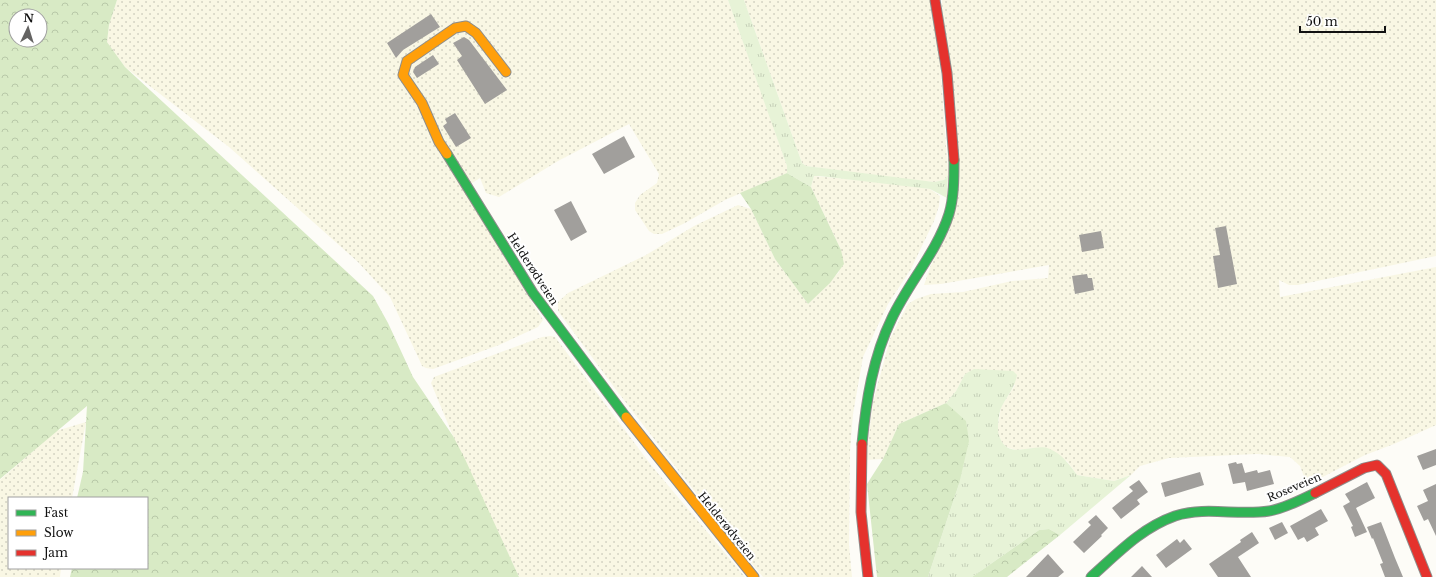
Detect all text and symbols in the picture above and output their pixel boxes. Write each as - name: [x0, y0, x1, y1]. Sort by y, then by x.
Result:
- north arrow: [8, 8, 48, 48]
- scale bar: [1300, 8, 1385, 34]
- text: N: [23, 11, 35, 25]
- text: 50 m: [1306, 14, 1338, 29]
- street label: Helderødveien: [504, 230, 562, 308]
- street label: Roseveien: [1265, 469, 1323, 505]
- street label: Helderødveien: [695, 489, 759, 563]
- legend: [8, 497, 148, 569]
- text: Fast: [44, 505, 69, 520]
- text: Slow: [44, 525, 74, 540]
- text: Jam: [42, 545, 68, 560]

